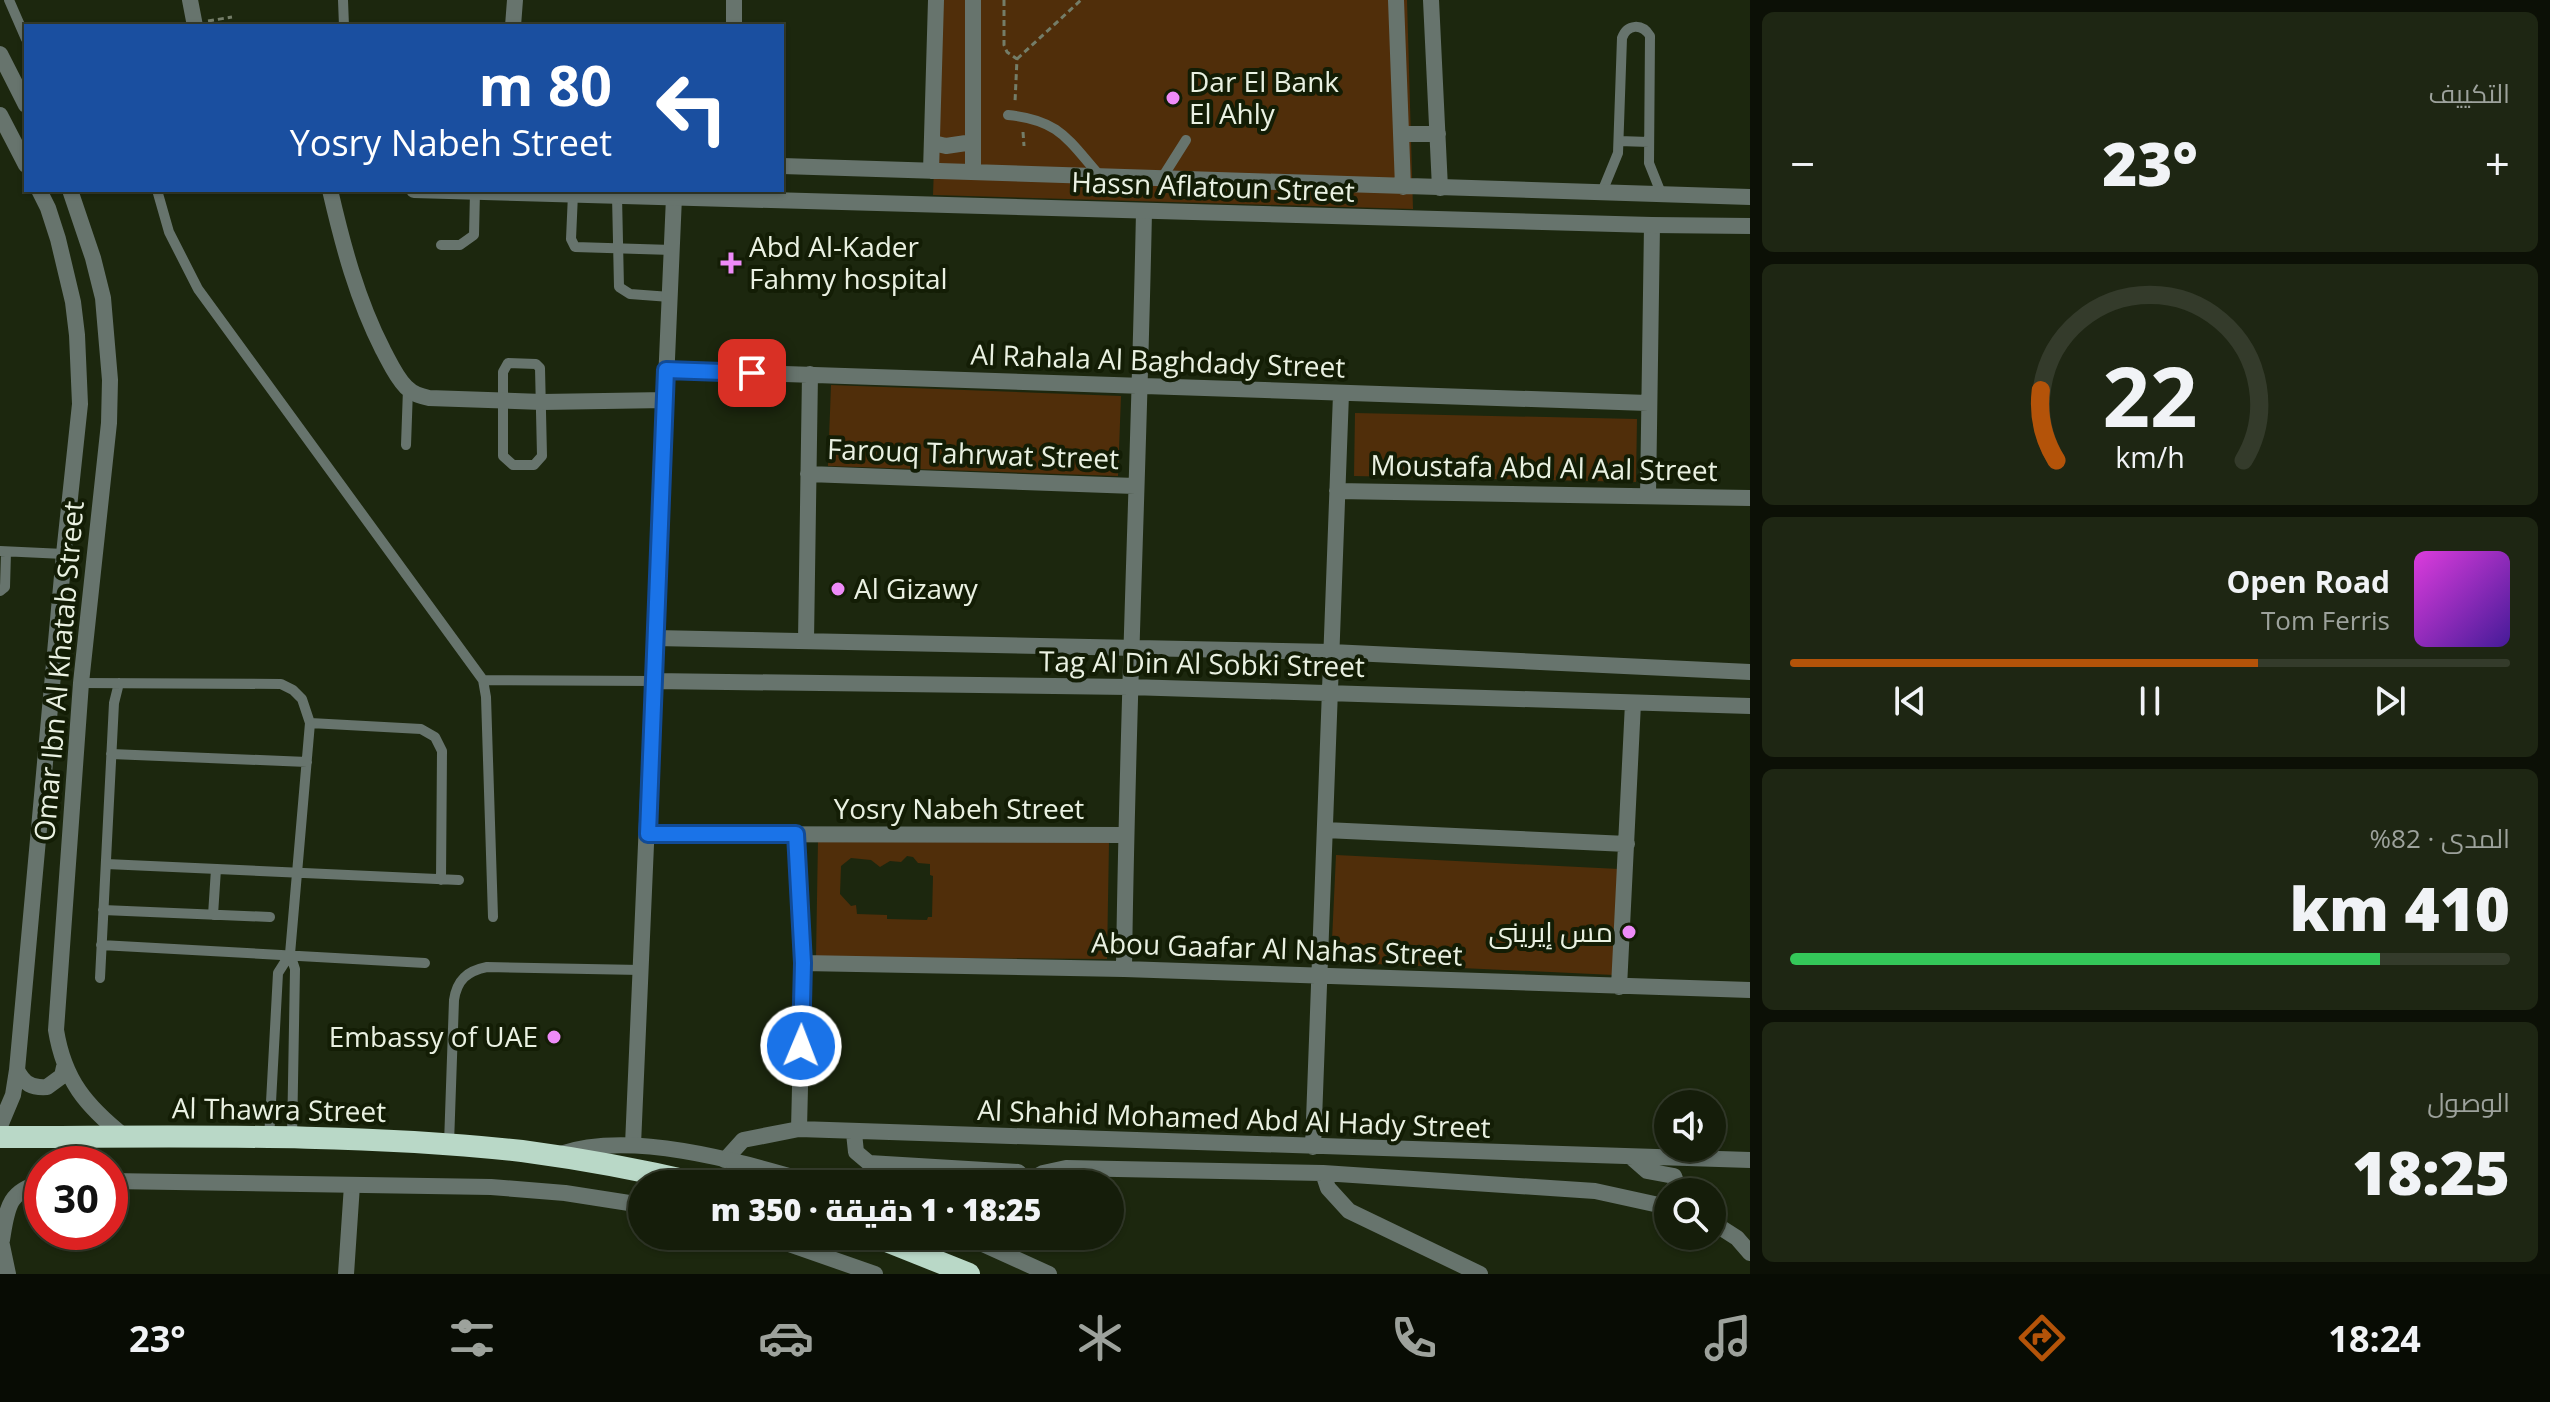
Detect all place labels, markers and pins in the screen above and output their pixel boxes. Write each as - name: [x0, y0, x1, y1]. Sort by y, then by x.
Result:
- place label: Dar El Bank El Ahly: [1189, 62, 1339, 132]
- marker: Dar El Bank El Ahly: [1164, 89, 1182, 107]
- place label: Abd Al-Kader Fahmy hospital: [749, 227, 948, 297]
- marker: Abd Al-Kader Fahmy hospital: [720, 252, 742, 274]
- pin: [718, 339, 786, 407]
- place label: Al Gizawy: [854, 569, 979, 607]
- marker: Al Gizawy: [829, 580, 847, 598]
- place label: مس إيرينى: [1489, 912, 1613, 950]
- marker: مس إيرينى: [1620, 923, 1638, 941]
- place label: Embassy of UAE: [329, 1017, 538, 1055]
- marker: Embassy of UAE: [545, 1028, 563, 1046]

